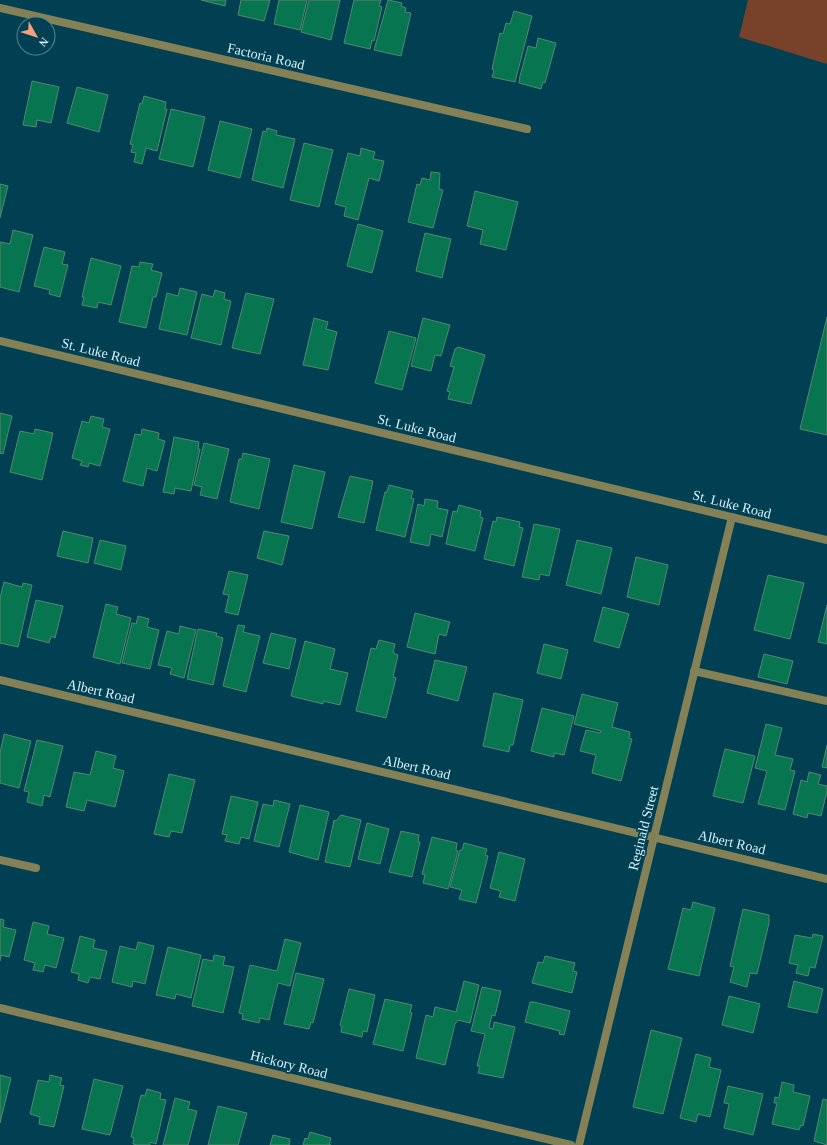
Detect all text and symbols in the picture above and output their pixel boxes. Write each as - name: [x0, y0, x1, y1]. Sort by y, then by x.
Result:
- north arrow: [16, 16, 56, 56]
- text: N: [37, 35, 51, 49]
- street label: Factoria Road: [226, 40, 306, 73]
- street label: St. Luke Road: [60, 335, 142, 369]
- street label: St. Luke Road: [376, 411, 458, 445]
- street label: St. Luke Road: [691, 487, 773, 521]
- street label: Albert Road: [66, 676, 136, 707]
- street label: Albert Road: [382, 752, 452, 783]
- street label: Reginald Street: [626, 784, 661, 872]
- street label: Albert Road: [697, 827, 767, 858]
- street label: Hickory Road: [249, 1048, 329, 1081]

